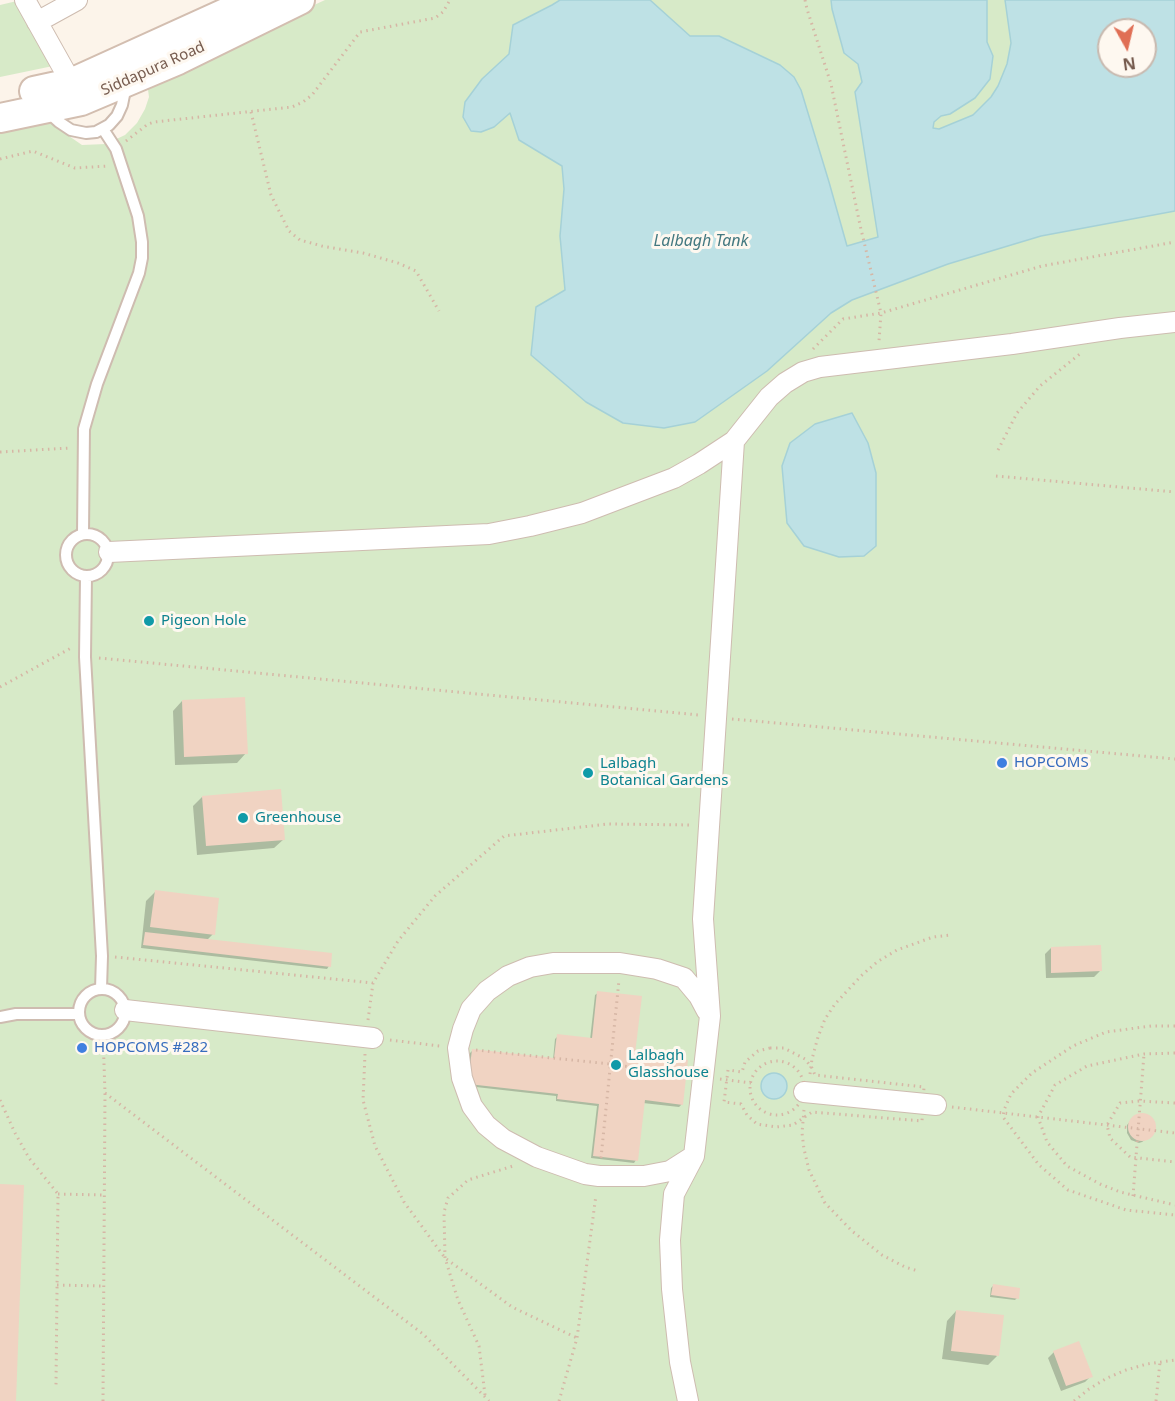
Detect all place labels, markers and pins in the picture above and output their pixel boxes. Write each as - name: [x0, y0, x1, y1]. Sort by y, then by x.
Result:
- place label: Pigeon Hole: [161, 612, 246, 630]
- marker: Pigeon Hole: [142, 614, 156, 628]
- place label: HOPCOMS: [1014, 754, 1089, 772]
- place label: Lalbagh Botanical Gardens: [600, 755, 729, 790]
- marker: HOPCOMS: [995, 756, 1009, 770]
- marker: Lalbagh Botanical Gardens: [581, 766, 595, 780]
- place label: Greenhouse: [255, 809, 341, 827]
- marker: Greenhouse: [236, 811, 250, 825]
- place label: HOPCOMS #282: [94, 1039, 208, 1057]
- marker: HOPCOMS #282: [75, 1041, 89, 1055]
- place label: Lalbagh Glasshouse: [628, 1047, 709, 1082]
- marker: Lalbagh Glasshouse: [609, 1058, 623, 1072]

